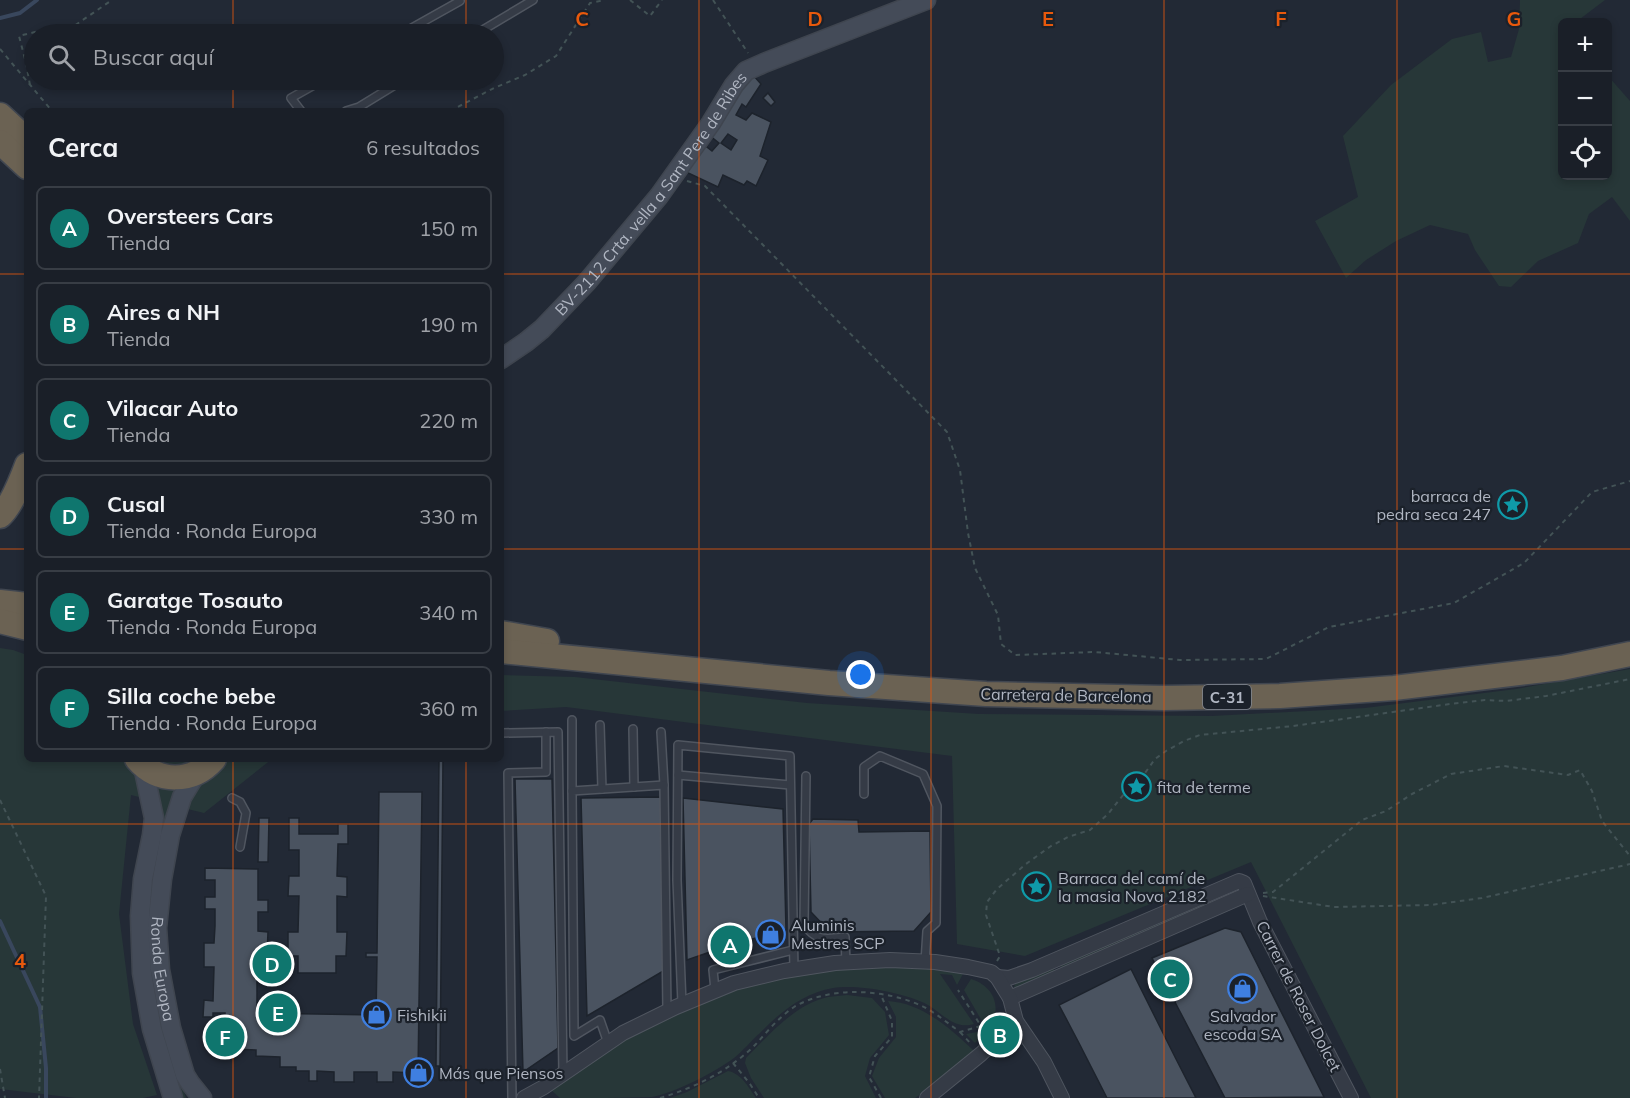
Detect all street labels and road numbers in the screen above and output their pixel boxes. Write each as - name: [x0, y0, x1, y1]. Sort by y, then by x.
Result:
- street label: BV-2112 Crta. vella a Sant Pere de Ribes: [550, 68, 751, 320]
- street label: Carretera de Barcelona: [980, 684, 1152, 706]
- road number: C-31: [1203, 685, 1251, 709]
- street label: Ronda Europa: [147, 916, 179, 1023]
- street label: Carrer de Roser Dolcet: [1252, 917, 1346, 1075]

